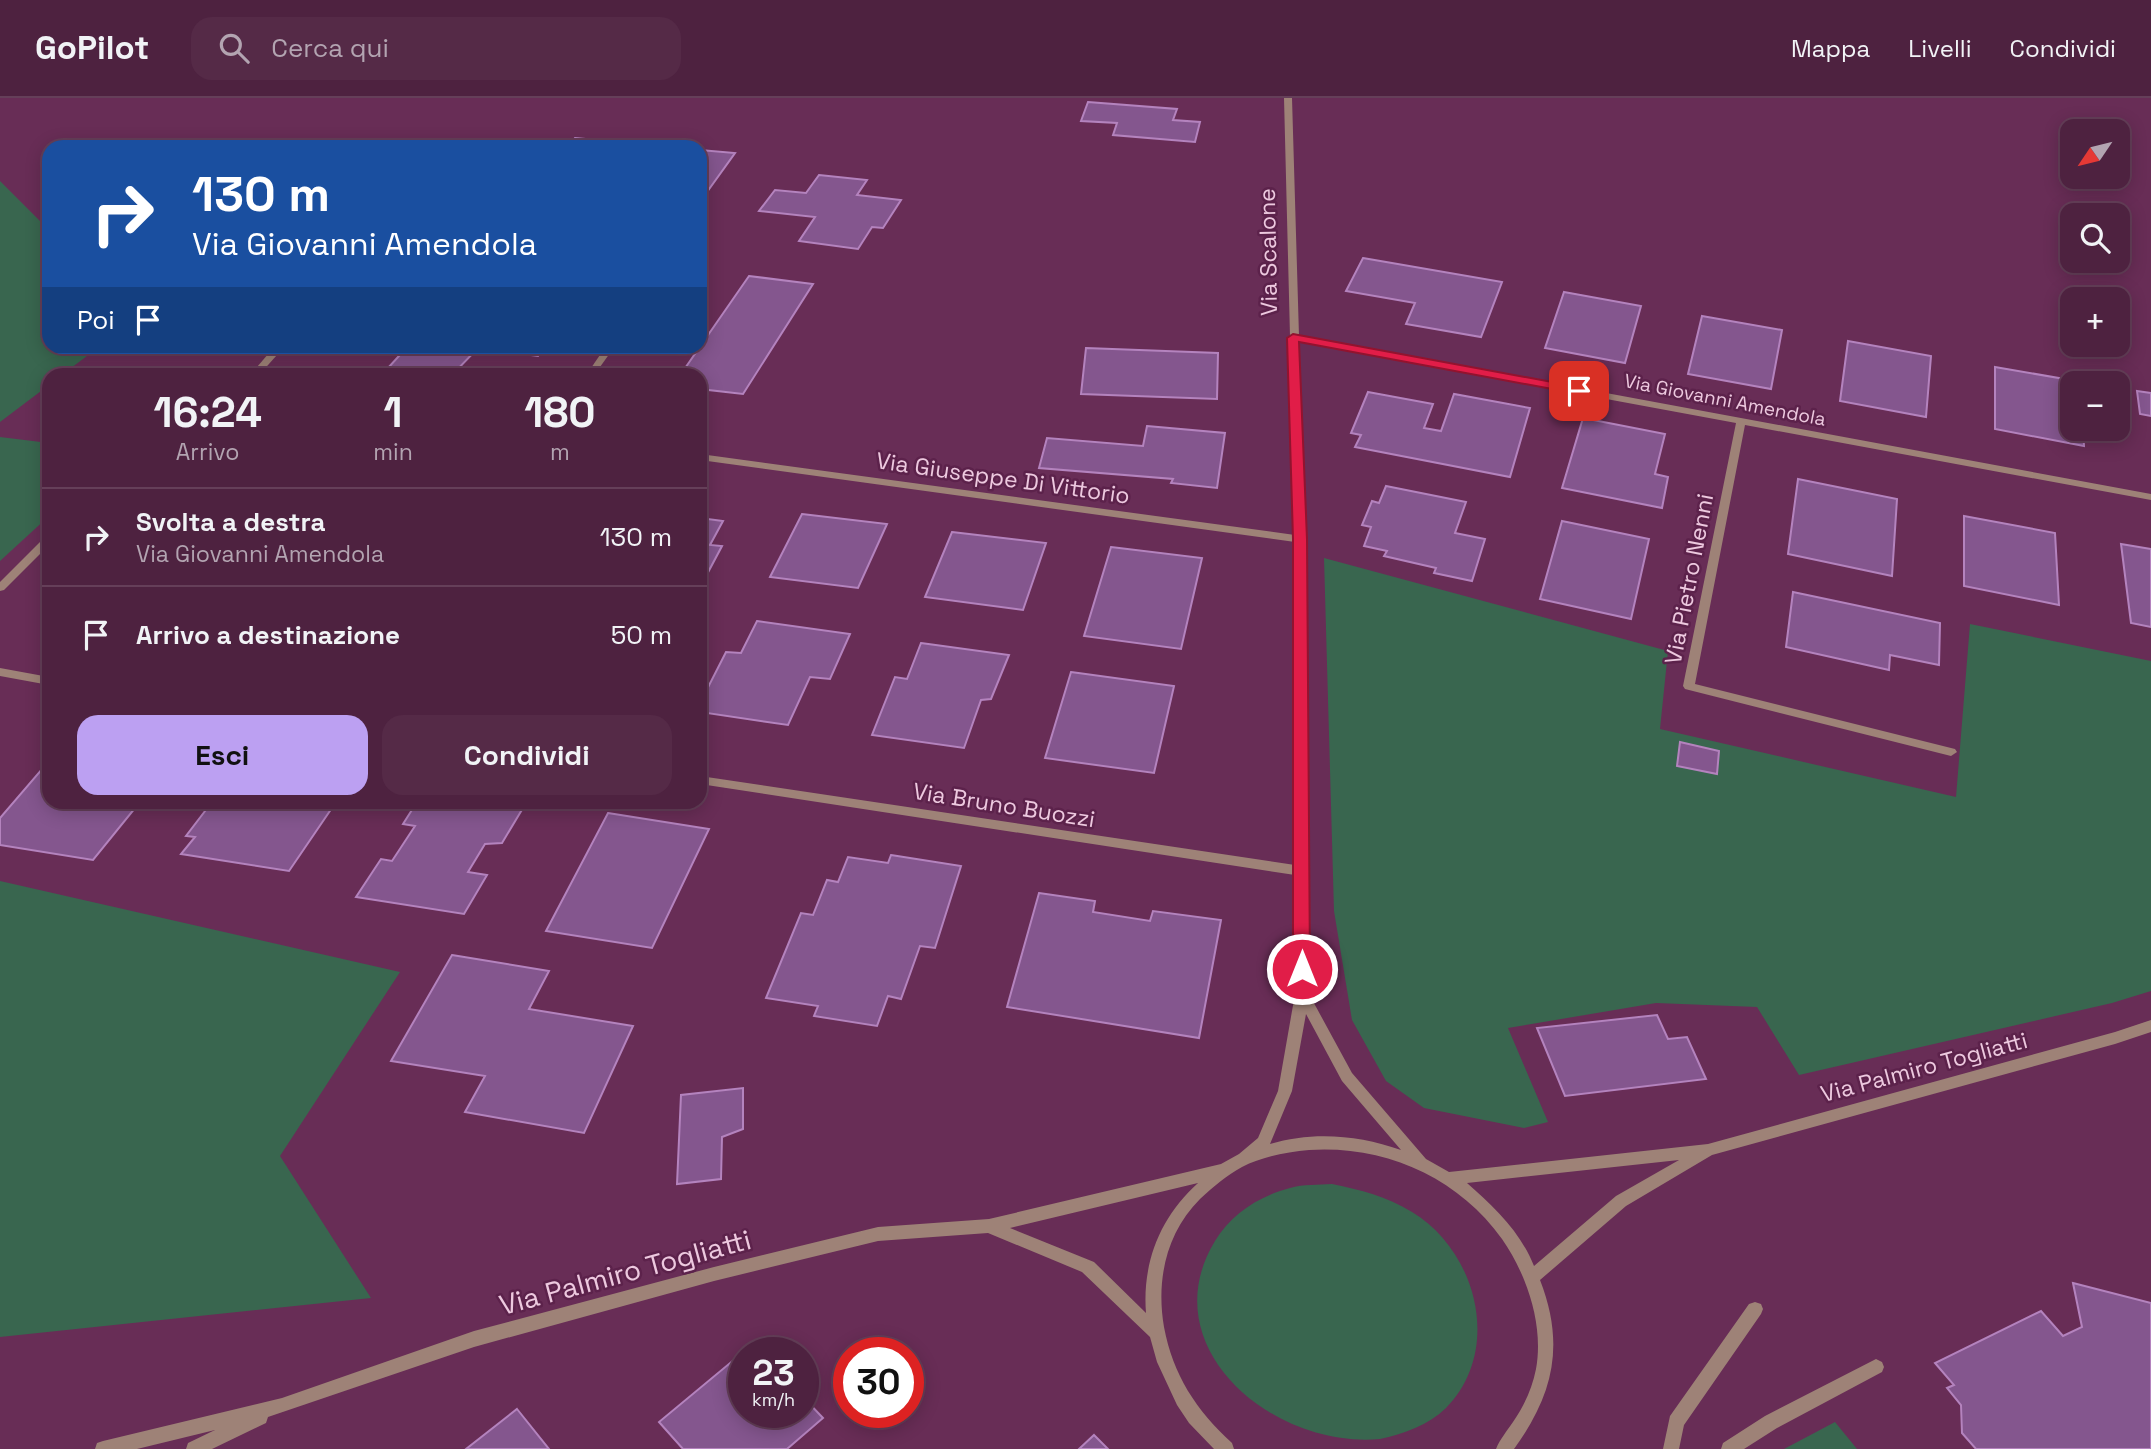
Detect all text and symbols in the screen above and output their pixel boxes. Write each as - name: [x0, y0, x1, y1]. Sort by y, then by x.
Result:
- search box: [191, 17, 681, 80]
- text: GoPilot: [35, 27, 149, 69]
- icon: search: [215, 29, 253, 67]
- text: Cerca qui: [271, 31, 389, 65]
- text: Mappa: [1791, 33, 1870, 64]
- text: Livelli: [1908, 33, 1972, 64]
- text: Condividi: [2010, 33, 2116, 64]
- north arrow: [2060, 119, 2130, 189]
- map controls: [2060, 119, 2130, 441]
- text: 130 m: [192, 163, 330, 225]
- icon: right: [77, 168, 168, 259]
- street label: Via Scalone: [1252, 188, 1284, 316]
- button: search: [2060, 203, 2130, 273]
- text: Via Giovanni Amendola: [192, 224, 537, 264]
- button: +: [2060, 287, 2130, 357]
- icon: arrive: [129, 301, 167, 339]
- text: Poi: [77, 303, 115, 337]
- pin: [1549, 361, 1609, 421]
- street label: Via Giovanni Amendola: [1622, 368, 1828, 432]
- button: −: [2060, 371, 2130, 441]
- icon: arrive: [1560, 372, 1598, 410]
- text: 16:24: [153, 386, 262, 439]
- text: 1: [384, 386, 403, 439]
- text: 180: [524, 386, 596, 439]
- text: Arrivo: [176, 437, 239, 467]
- text: min: [373, 437, 413, 467]
- text: m: [550, 437, 570, 467]
- street label: Via Giuseppe Di Vittorio: [874, 445, 1132, 511]
- street label: Via Pietro Nenni: [1658, 491, 1720, 667]
- text: Svolta a destra: [136, 505, 325, 539]
- icon: right: [77, 518, 115, 556]
- text: 130 m: [600, 520, 672, 554]
- text: Via Giovanni Amendola: [136, 539, 384, 569]
- icon: arrive: [77, 616, 115, 654]
- text: Arrivo a destinazione: [136, 618, 400, 652]
- text: 50 m: [611, 618, 672, 652]
- button: Esci: [77, 715, 368, 795]
- button: Condividi: [382, 715, 672, 795]
- street label: Via Bruno Buozzi: [911, 776, 1097, 834]
- position arrow: [1265, 932, 1339, 1006]
- street label: Via Palmiro Togliatti: [1817, 1025, 2031, 1109]
- street label: Via Palmiro Togliatti: [495, 1221, 755, 1323]
- speed limit sign: 30: [833, 1337, 924, 1428]
- text: 23: [752, 1351, 795, 1395]
- text: km/h: [752, 1388, 795, 1411]

